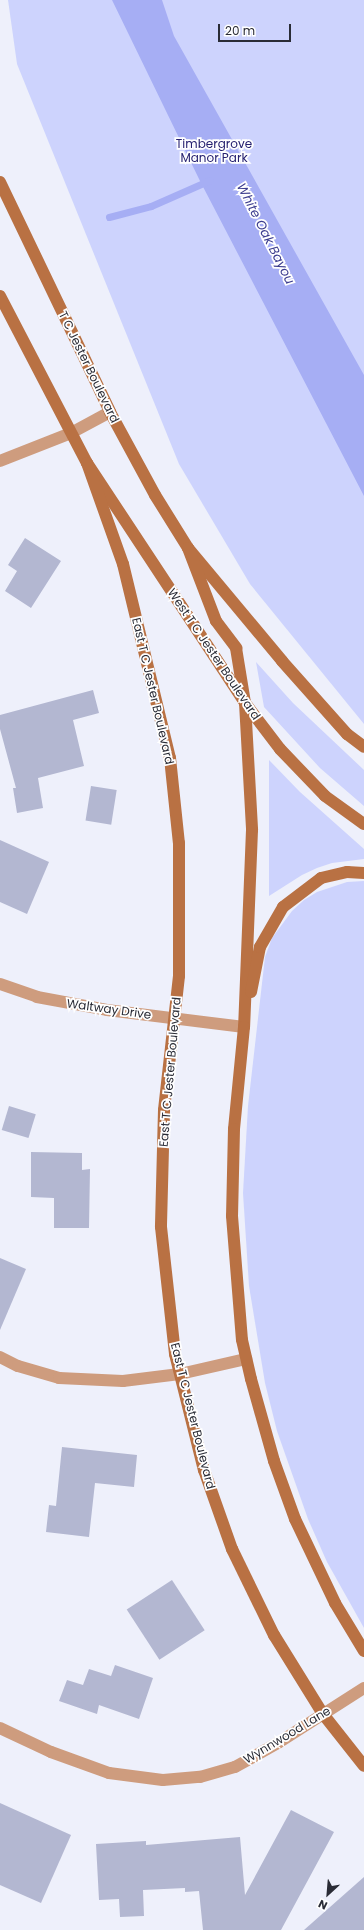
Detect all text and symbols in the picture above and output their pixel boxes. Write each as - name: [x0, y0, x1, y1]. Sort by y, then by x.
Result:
- scale bar: [220, 16, 293, 42]
- text: 20 m: [225, 22, 255, 39]
- park label: Timbergrove Manor Park: [176, 137, 252, 165]
- water label: White Oak Bayou: [233, 181, 297, 287]
- street label: T C Jester Boulevard: [56, 309, 122, 425]
- street label: West T C Jester Boulevard: [165, 586, 263, 722]
- street label: East T C Jester Boulevard: [129, 616, 177, 766]
- street label: Waltway Drive: [66, 996, 152, 1022]
- street label: East T C Jester Boulevard: [156, 996, 184, 1148]
- street label: East T C Jester Boulevard: [168, 1341, 218, 1491]
- street label: Wynnwood Lane: [241, 1703, 333, 1767]
- north arrow: [308, 1874, 348, 1914]
- text: N: [316, 1896, 330, 1914]

